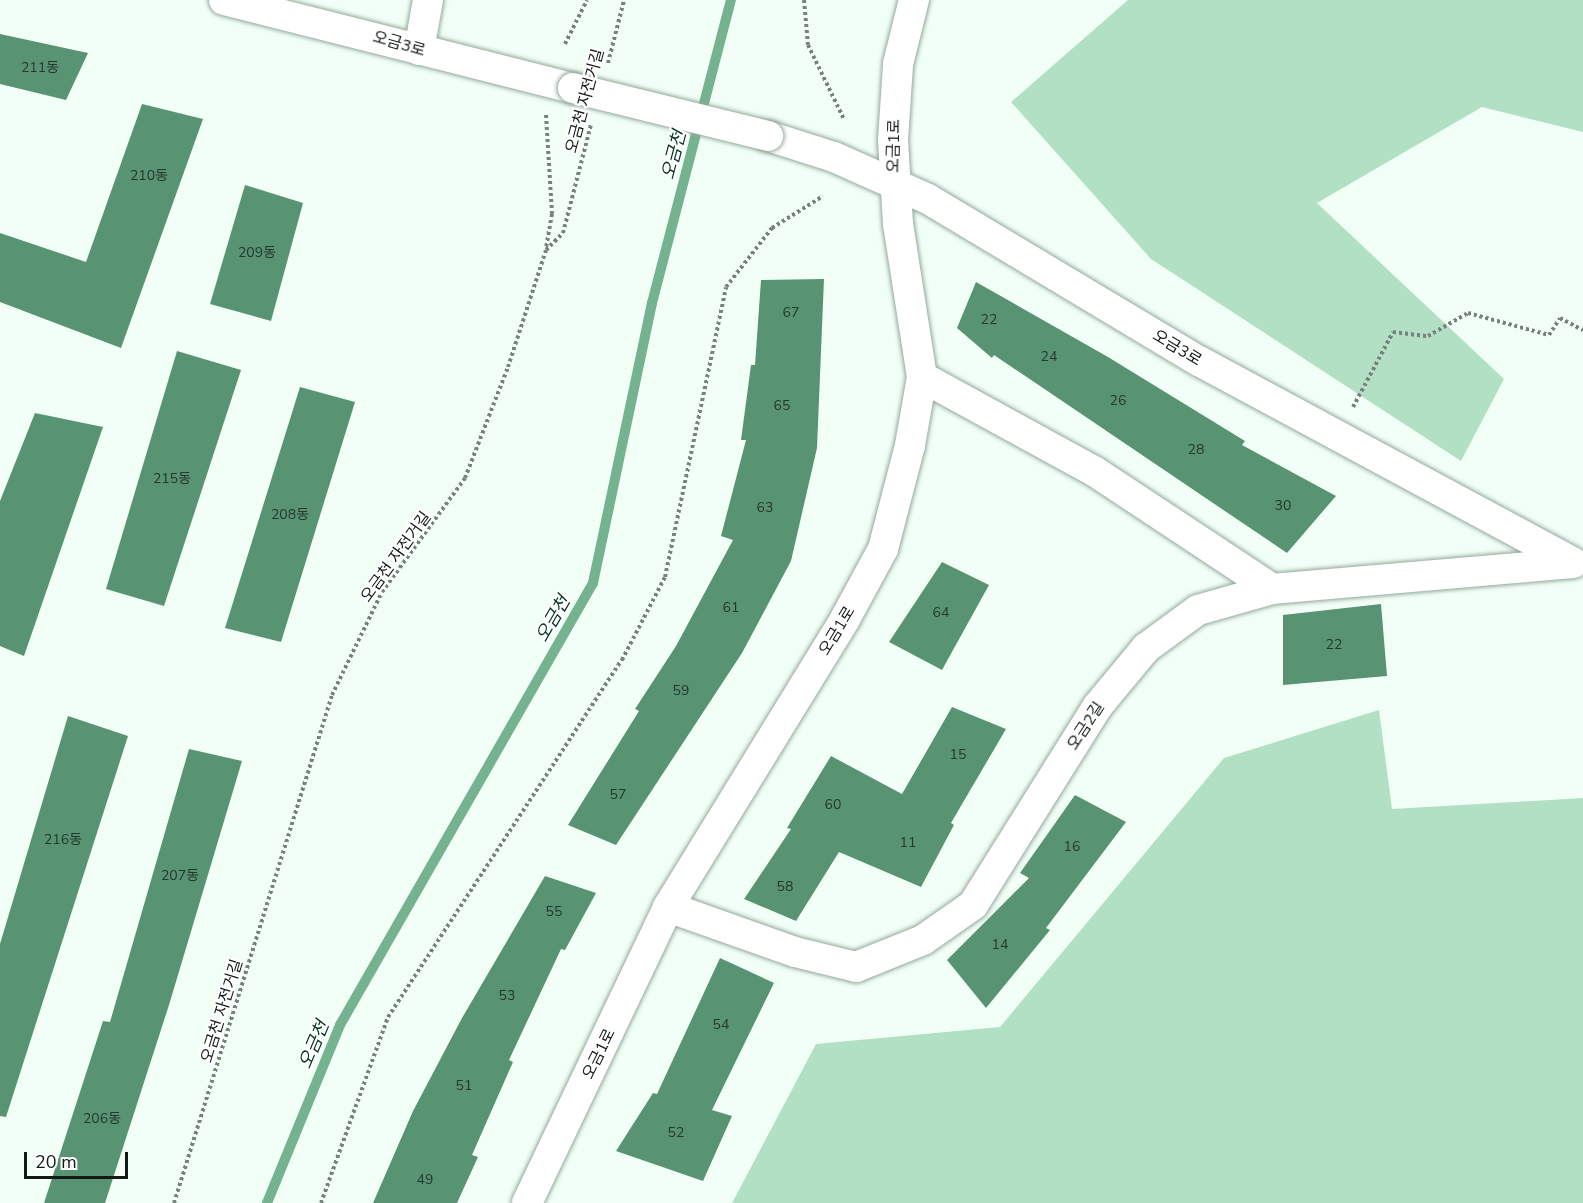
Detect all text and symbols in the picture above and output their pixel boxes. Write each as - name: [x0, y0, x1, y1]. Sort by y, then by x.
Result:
- street label: 오금3로: [371, 27, 427, 61]
- street label: 오금천 자전거길: [562, 47, 608, 155]
- house number: 211동: [21, 60, 59, 76]
- street label: 오금1로: [884, 119, 904, 173]
- water label: 오금천: [657, 128, 691, 182]
- house number: 210동: [130, 168, 168, 184]
- house number: 209동: [238, 245, 276, 261]
- house number: 67: [783, 305, 799, 321]
- house number: 22: [981, 312, 997, 328]
- street label: 오금3로: [1149, 326, 1205, 370]
- house number: 24: [1041, 349, 1057, 365]
- house number: 26: [1110, 393, 1126, 409]
- house number: 65: [774, 398, 790, 414]
- house number: 28: [1188, 442, 1204, 458]
- house number: 215동: [153, 471, 191, 487]
- house number: 30: [1275, 498, 1291, 514]
- house number: 63: [757, 500, 773, 516]
- house number: 208동: [271, 507, 309, 523]
- street label: 오금천 자전거길: [357, 508, 435, 606]
- water label: 오금천: [531, 592, 575, 646]
- house number: 61: [723, 600, 739, 616]
- street label: 오금1로: [815, 603, 859, 659]
- house number: 64: [933, 605, 949, 621]
- house number: 22: [1326, 637, 1342, 653]
- house number: 59: [673, 683, 689, 699]
- street label: 오금2길: [1063, 698, 1109, 754]
- house number: 15: [950, 747, 966, 763]
- house number: 57: [610, 787, 626, 803]
- house number: 60: [825, 797, 841, 813]
- house number: 216동: [44, 832, 82, 848]
- house number: 11: [900, 835, 916, 851]
- house number: 16: [1064, 839, 1080, 855]
- house number: 207동: [161, 868, 199, 884]
- house number: 58: [777, 879, 793, 895]
- house number: 55: [546, 904, 562, 920]
- house number: 14: [992, 937, 1008, 953]
- street label: 오금천 자전거길: [197, 957, 247, 1065]
- house number: 53: [499, 988, 515, 1004]
- house number: 54: [713, 1017, 729, 1033]
- water label: 오금천: [294, 1018, 334, 1072]
- street label: 오금1로: [579, 1026, 619, 1082]
- house number: 51: [456, 1078, 472, 1094]
- house number: 206동: [83, 1111, 121, 1127]
- house number: 52: [668, 1125, 684, 1141]
- scale bar: [27, 1140, 130, 1178]
- text: 20 m: [35, 1150, 77, 1174]
- house number: 49: [417, 1172, 433, 1188]

